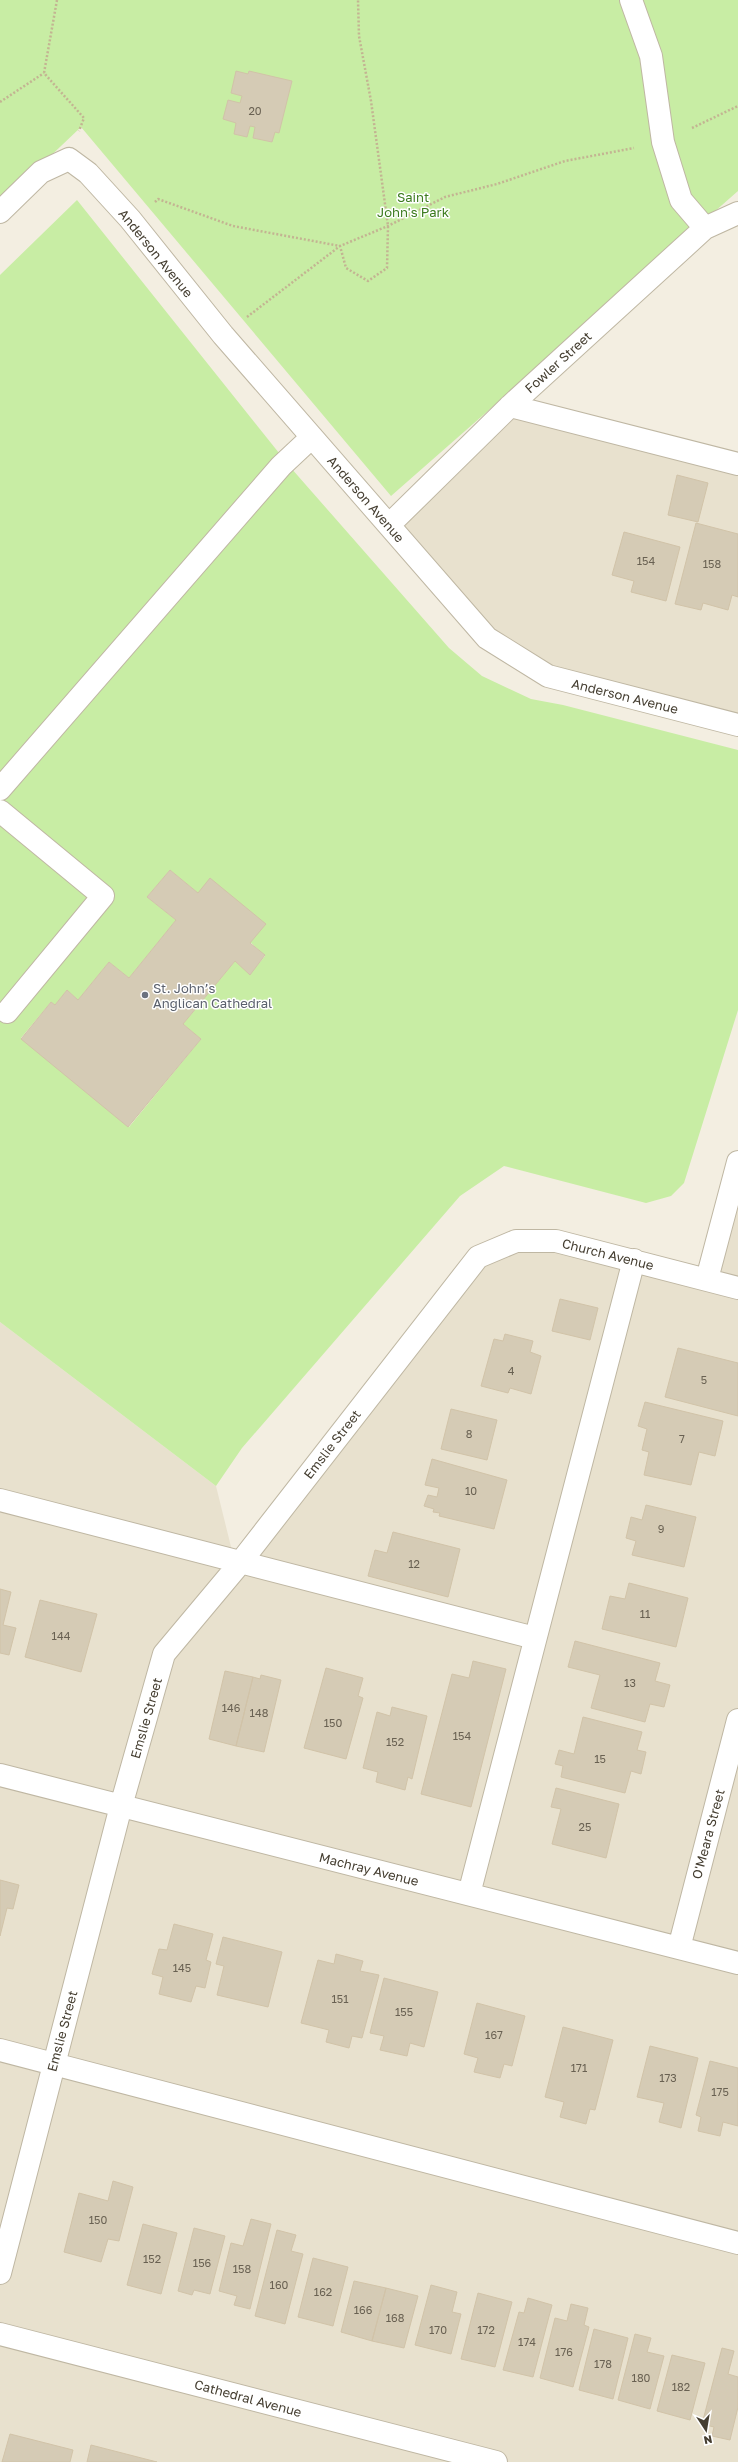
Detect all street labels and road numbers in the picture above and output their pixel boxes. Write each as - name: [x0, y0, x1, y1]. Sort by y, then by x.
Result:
- street label: Anderson Avenue: [115, 206, 197, 300]
- street label: Fowler Street: [521, 328, 595, 396]
- street label: Anderson Avenue: [324, 453, 408, 545]
- street label: Anderson Avenue: [570, 675, 680, 717]
- street label: Church Avenue: [561, 1235, 655, 1273]
- street label: Emslie Street: [300, 1406, 364, 1482]
- street label: Emslie Street: [127, 1676, 165, 1760]
- street label: O'Meara Street: [688, 1787, 728, 1881]
- street label: Machray Avenue: [318, 1849, 420, 1889]
- street label: Emslie Street: [43, 1989, 81, 2073]
- street label: Cathedral Avenue: [193, 2376, 303, 2420]

